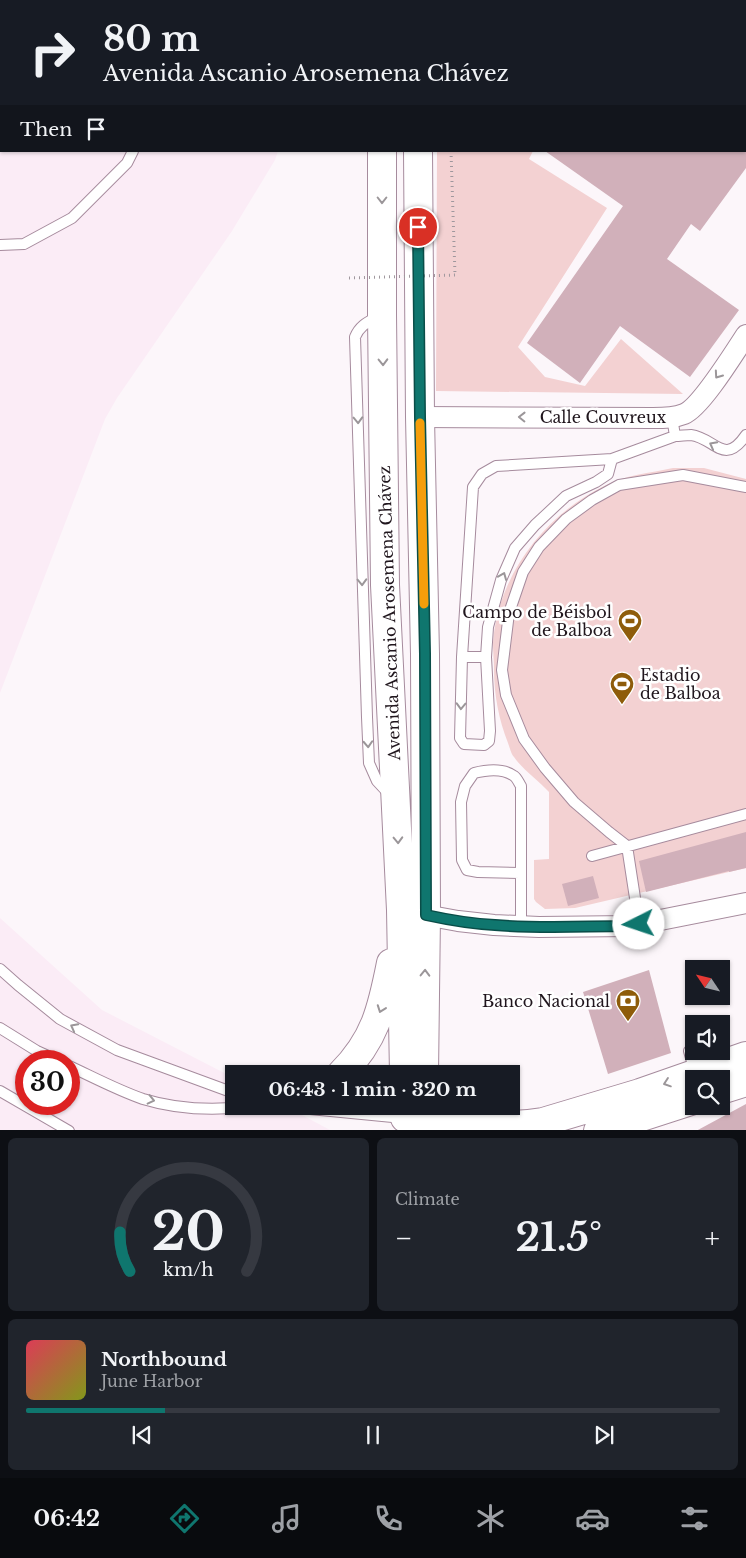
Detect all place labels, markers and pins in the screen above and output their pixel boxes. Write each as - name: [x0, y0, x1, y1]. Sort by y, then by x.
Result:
- pin: [397, 206, 439, 248]
- place label: Campo de Béisbol de Balboa: [462, 602, 612, 640]
- sports icon: Campo de Béisbol de Balboa: [617, 608, 643, 642]
- place label: Estadio de Balboa: [640, 665, 721, 703]
- sports icon: Estadio de Balboa: [609, 671, 635, 705]
- bank icon: Banco Nacional: [615, 988, 641, 1022]
- place label: Banco Nacional: [482, 991, 610, 1011]

